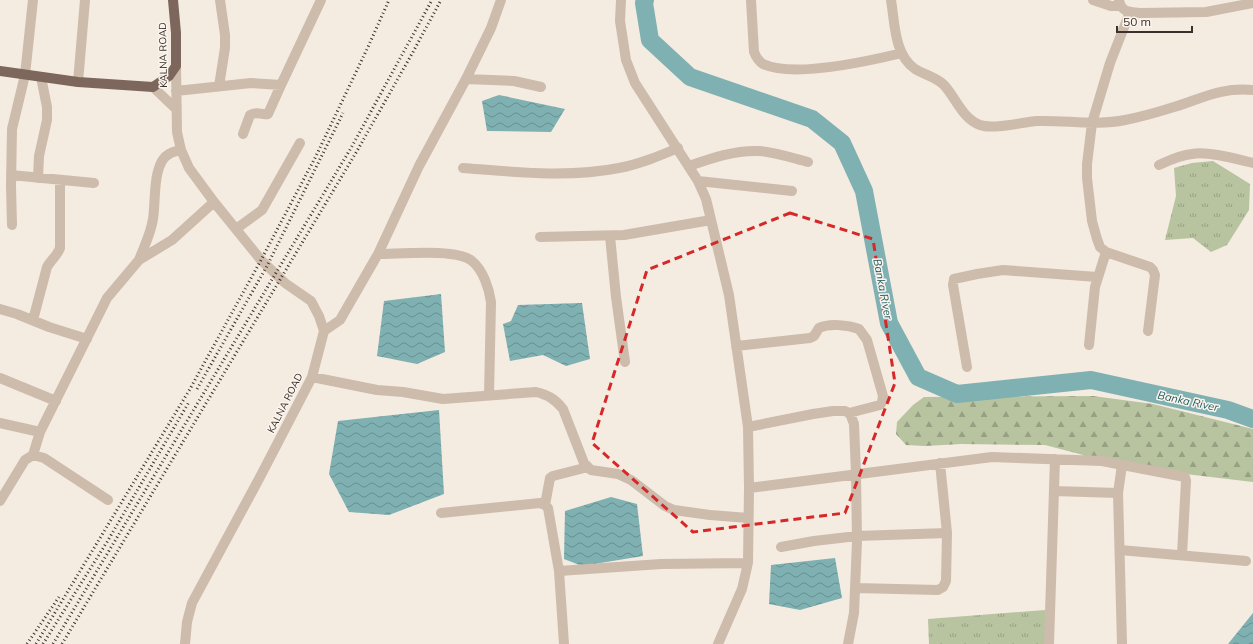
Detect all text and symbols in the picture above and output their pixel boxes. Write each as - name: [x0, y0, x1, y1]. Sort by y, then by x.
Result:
- scale bar: [1117, 8, 1192, 34]
- text: 50 m: [1123, 14, 1151, 29]
- street label: KALNA ROAD: [156, 22, 170, 88]
- water label: Banka River: [870, 257, 896, 322]
- street label: KALNA ROAD: [264, 371, 306, 435]
- water label: Banka River: [1156, 388, 1221, 414]

